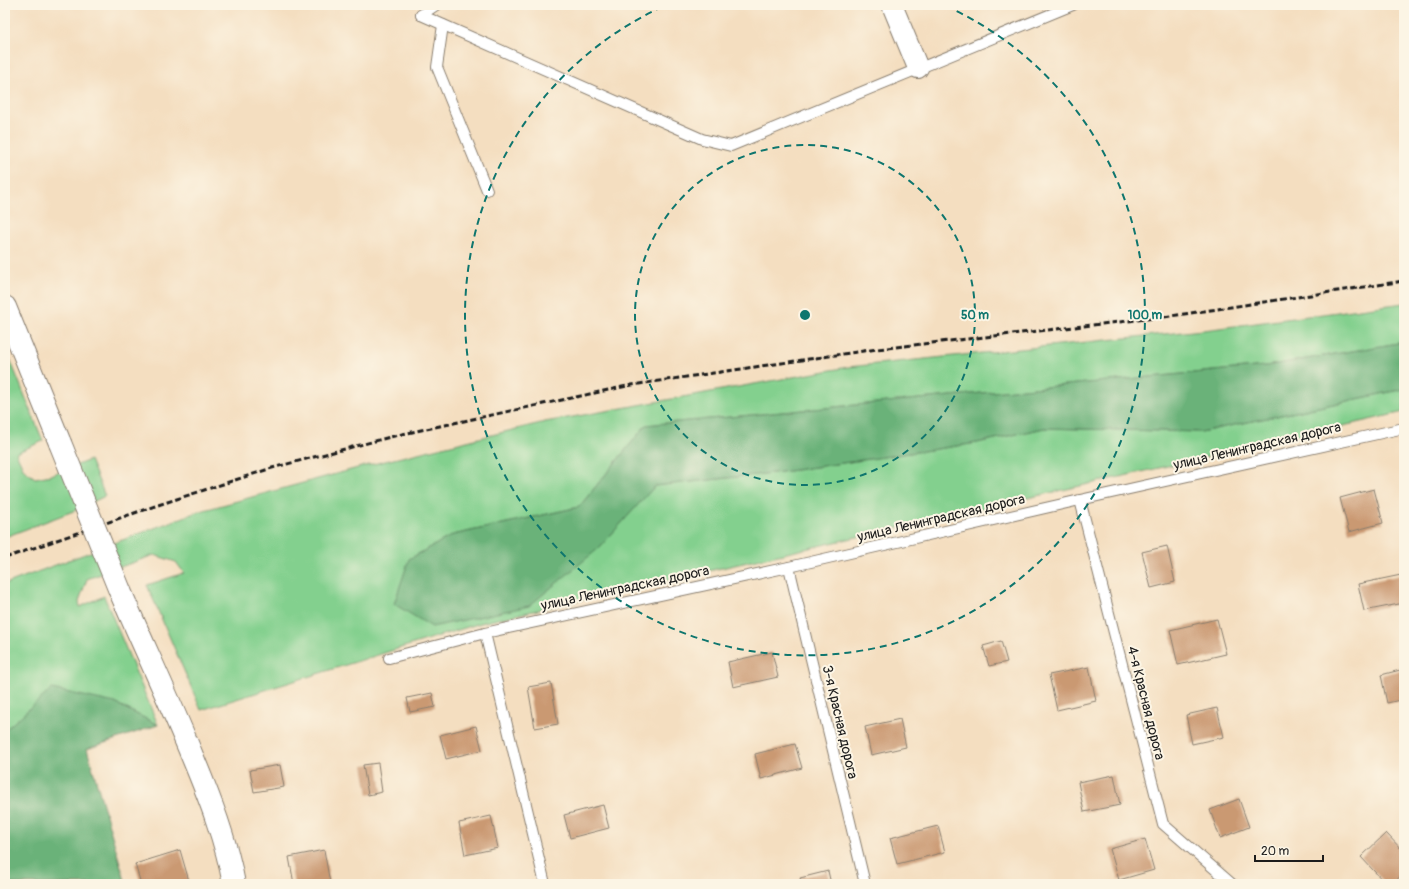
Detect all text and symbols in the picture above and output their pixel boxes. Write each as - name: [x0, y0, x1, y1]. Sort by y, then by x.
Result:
- centre of rings: [798, 308, 812, 322]
- text: 50 m: [961, 308, 989, 323]
- text: 100 m: [1128, 308, 1163, 323]
- street label: улица Ленинградская дорога: [1171, 418, 1342, 474]
- street label: улица Ленинградская дорога: [855, 490, 1026, 546]
- street label: улица Ленинградская дорога: [538, 562, 711, 614]
- street label: 4-я Красная дорога: [1124, 644, 1168, 762]
- street label: 3-я Красная дорога: [819, 664, 861, 780]
- scale bar: [1255, 837, 1323, 863]
- text: 20 m: [1261, 844, 1290, 859]

